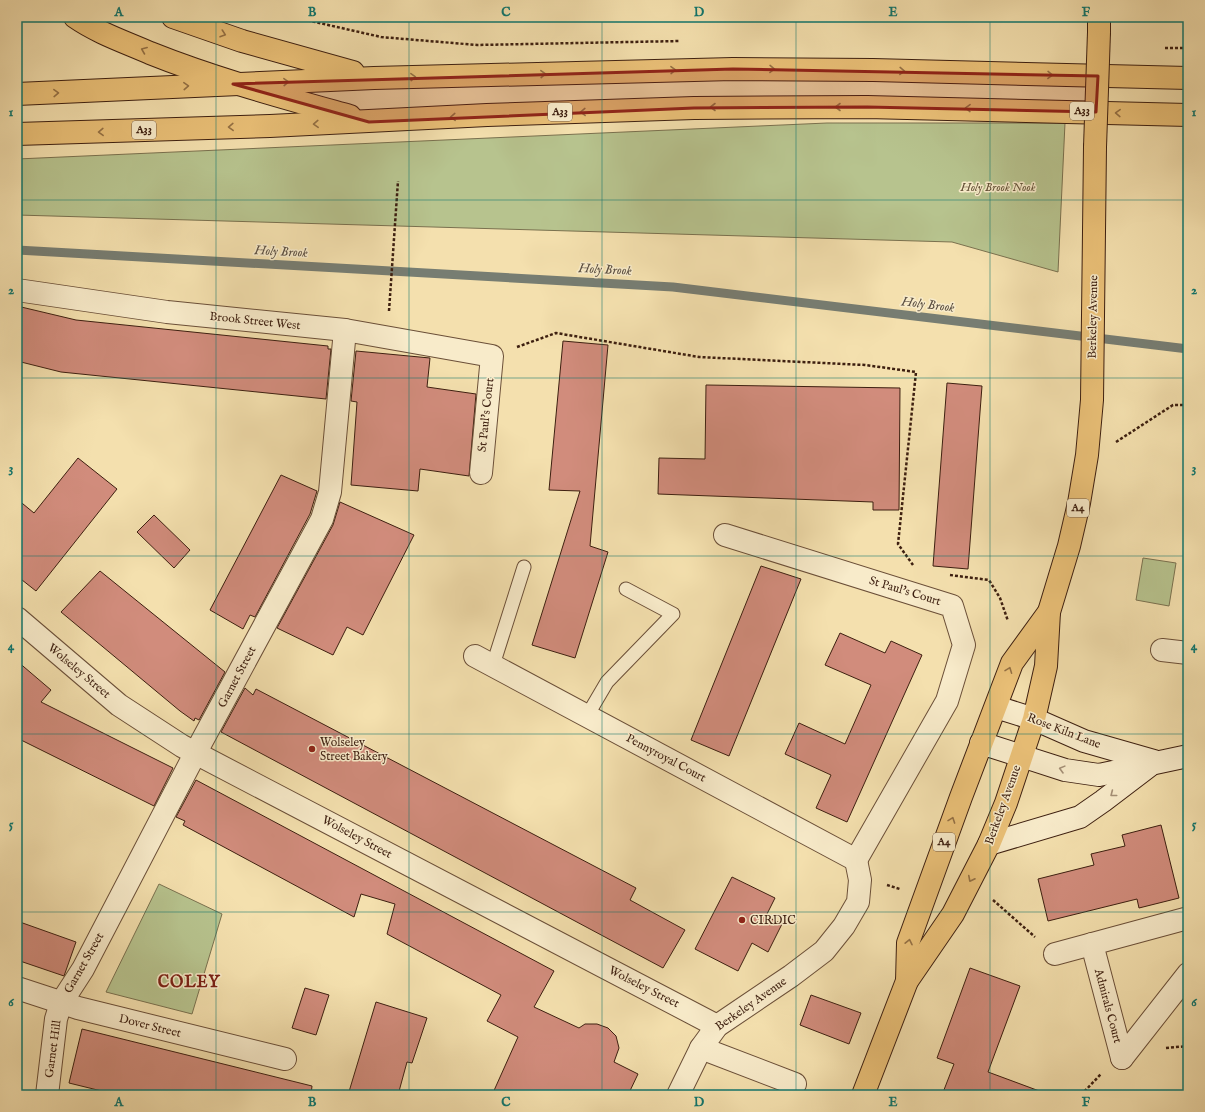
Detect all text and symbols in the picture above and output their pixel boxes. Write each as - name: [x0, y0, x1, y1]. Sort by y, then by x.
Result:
- text: A: [114, 4, 125, 21]
- text: B: [308, 4, 317, 21]
- text: C: [501, 4, 511, 21]
- text: D: [694, 4, 705, 21]
- text: E: [888, 4, 898, 21]
- text: F: [1082, 4, 1091, 21]
- one-way arrow: [219, 29, 226, 38]
- one-way arrow: [140, 47, 147, 55]
- one-way arrow: [769, 64, 775, 73]
- one-way arrow: [670, 66, 676, 74]
- one-way arrow: [899, 67, 905, 75]
- one-way arrow: [540, 69, 546, 78]
- one-way arrow: [1047, 71, 1053, 79]
- one-way arrow: [410, 73, 416, 81]
- one-way arrow: [283, 77, 289, 86]
- one-way arrow: [183, 82, 189, 91]
- one-way arrow: [53, 88, 59, 97]
- road number: A33: [1070, 102, 1094, 120]
- road number: A33: [548, 103, 572, 121]
- one-way arrow: [710, 103, 716, 111]
- one-way arrow: [835, 103, 841, 111]
- text: 1: [9, 104, 14, 121]
- one-way arrow: [965, 104, 971, 112]
- text: 1: [1192, 104, 1197, 121]
- one-way arrow: [580, 107, 586, 116]
- one-way arrow: [1115, 108, 1121, 117]
- one-way arrow: [450, 113, 456, 121]
- one-way arrow: [313, 120, 319, 128]
- road number: A33: [132, 121, 156, 139]
- one-way arrow: [228, 123, 234, 132]
- one-way arrow: [98, 127, 104, 136]
- park label: Holy Brook Nook: [960, 180, 1036, 195]
- water label: Holy Brook: [253, 242, 309, 262]
- water label: Holy Brook: [577, 260, 633, 280]
- street label: Berkeley Avenue: [1085, 275, 1101, 359]
- text: 2: [8, 282, 14, 299]
- text: 2: [1191, 282, 1197, 299]
- water label: Holy Brook: [900, 293, 956, 317]
- street label: Brook Street West: [209, 309, 301, 333]
- street label: St Paul's Court: [475, 377, 497, 453]
- text: 3: [9, 460, 14, 477]
- text: 3: [1192, 460, 1197, 477]
- road number: A4: [1067, 499, 1089, 517]
- street label: St Paul's Court: [867, 573, 943, 609]
- text: 4: [8, 638, 15, 655]
- text: 4: [1191, 638, 1198, 655]
- street label: Wolseley Street: [45, 640, 113, 702]
- street label: Garnet Street: [215, 644, 259, 710]
- one-way arrow: [1005, 667, 1013, 674]
- street label: Rose Kiln Lane: [1025, 710, 1103, 752]
- street label: Pennyroyal Court: [623, 731, 709, 785]
- place label: Wolseley Street Bakery: [320, 735, 388, 764]
- marker: Wolseley Street Bakery: [307, 744, 317, 754]
- street label: Berkeley Avenue: [982, 763, 1025, 847]
- one-way arrow: [1059, 765, 1066, 774]
- one-way arrow: [1110, 789, 1117, 796]
- street label: Wolseley Street: [319, 812, 395, 862]
- text: 5: [9, 816, 14, 833]
- one-way arrow: [948, 816, 956, 823]
- text: 5: [1192, 816, 1197, 833]
- road number: A4: [933, 833, 955, 851]
- one-way arrow: [968, 875, 976, 882]
- place label: CIRDIC: [750, 913, 796, 928]
- marker: CIRDIC: [737, 915, 747, 925]
- street label: Garnet Street: [61, 930, 107, 996]
- one-way arrow: [905, 939, 913, 945]
- street label: Wolseley Street: [606, 963, 682, 1011]
- street label: Admirals Court: [1091, 966, 1125, 1045]
- district label: COLEY: [158, 973, 220, 993]
- street label: Berkeley Avenue: [712, 974, 790, 1034]
- text: 6: [8, 994, 14, 1011]
- text: 6: [1191, 994, 1197, 1011]
- street label: Dover Street: [117, 1011, 183, 1041]
- street label: Garnet Hill: [42, 1019, 65, 1079]
- text: A: [114, 1094, 125, 1111]
- text: B: [308, 1094, 317, 1111]
- text: C: [501, 1094, 511, 1111]
- text: D: [694, 1094, 705, 1111]
- text: E: [888, 1094, 898, 1111]
- text: F: [1082, 1094, 1091, 1111]

